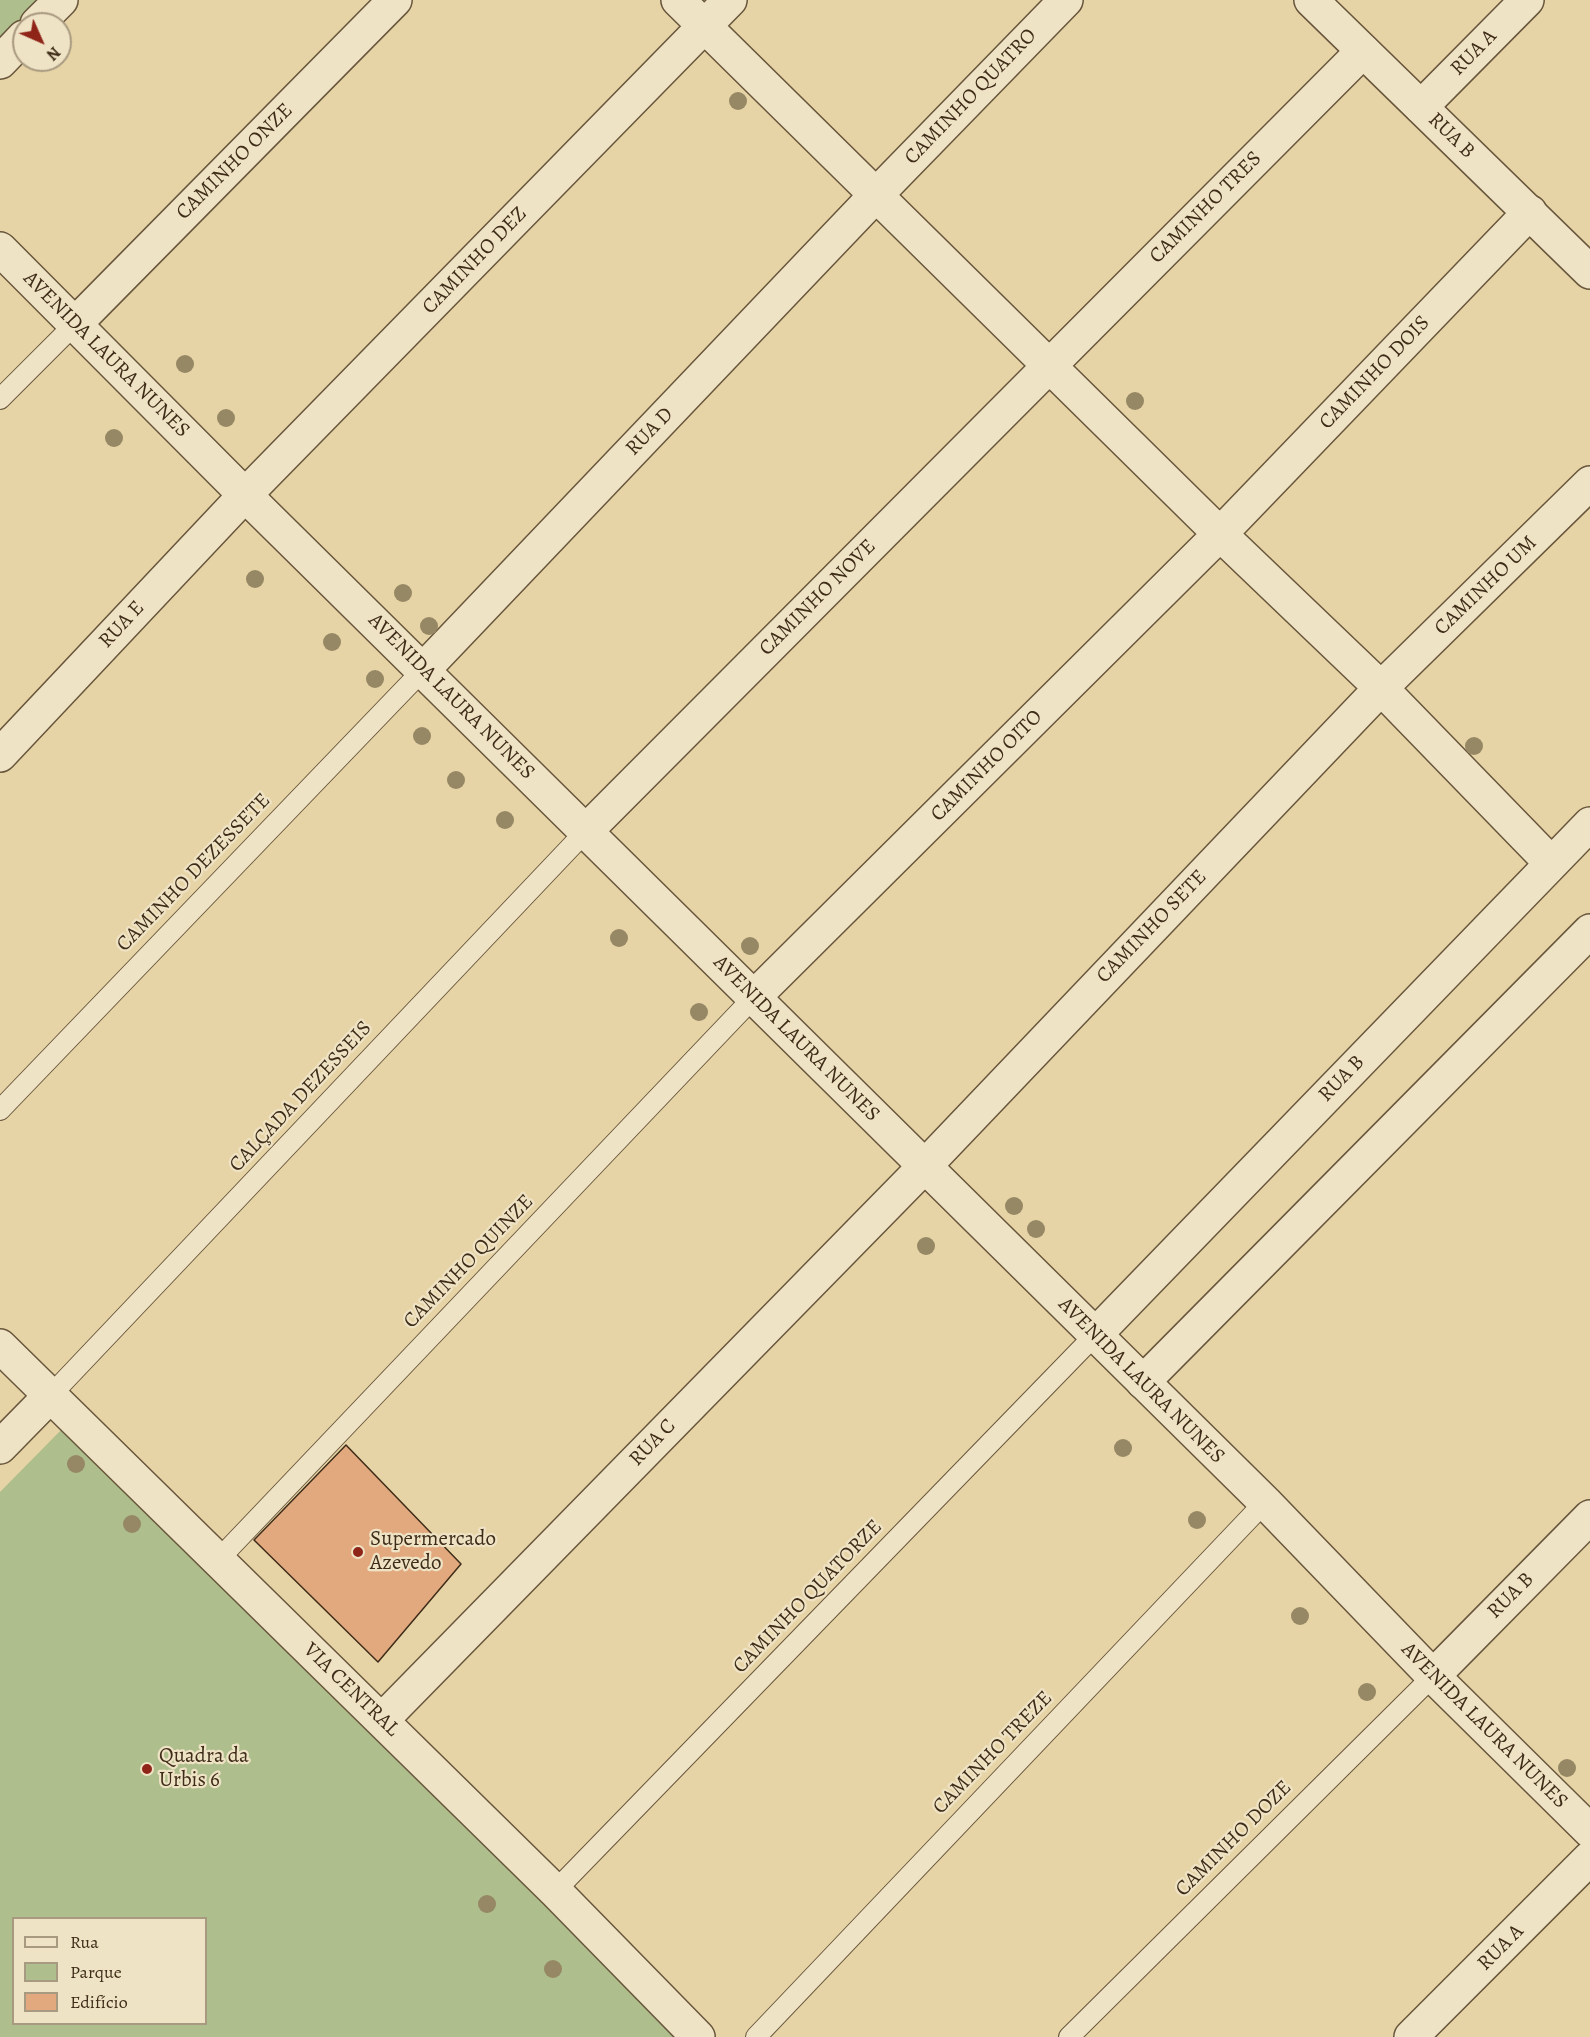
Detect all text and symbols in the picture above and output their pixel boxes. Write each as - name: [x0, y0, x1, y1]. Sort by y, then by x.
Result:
- north arrow: [12, 12, 72, 72]
- street label: CAMINHO QUATRO: [900, 24, 1042, 170]
- street label: RUA A: [1446, 25, 1502, 81]
- text: N: [41, 41, 65, 65]
- street label: CAMINHO ONZE: [172, 99, 298, 225]
- street label: RUA B: [1422, 108, 1480, 164]
- street label: CAMINHO TRES: [1145, 147, 1267, 269]
- street label: CAMINHO DEZ: [417, 202, 533, 320]
- street label: AVENIDA LAURA NUNES: [18, 267, 194, 443]
- street label: CAMINHO DOIS: [1314, 311, 1436, 435]
- street label: RUA D: [621, 402, 679, 462]
- street label: CAMINHO UM: [1430, 531, 1542, 641]
- street label: CAMINHO NOVE: [754, 534, 882, 662]
- street label: RUA E: [94, 596, 150, 654]
- street label: AVENIDA LAURA NUNES: [363, 609, 539, 785]
- street label: CAMINHO OITO: [926, 705, 1048, 827]
- street label: CAMINHO DEZESSETE: [112, 789, 276, 957]
- street label: CAMINHO SETE: [1092, 865, 1212, 989]
- street label: AVENIDA LAURA NUNES: [708, 951, 884, 1127]
- street label: CALÇADA DEZESSEIS: [224, 1016, 378, 1178]
- street label: RUA B: [1314, 1050, 1370, 1108]
- street label: CAMINHO QUINZE: [399, 1190, 539, 1334]
- street label: AVENIDA LAURA NUNES: [1053, 1293, 1229, 1469]
- street label: RUA C: [624, 1414, 682, 1472]
- street label: CAMINHO QUATORZE: [728, 1515, 888, 1679]
- place label: Supermercado Azevedo: [370, 1527, 496, 1577]
- marker: Supermercado Azevedo: [351, 1545, 365, 1559]
- street label: RUA B: [1482, 1567, 1540, 1625]
- street label: VIA CENTRAL: [298, 1638, 404, 1742]
- street label: AVENIDA LAURA NUNES: [1396, 1638, 1572, 1814]
- street label: CAMINHO TREZE: [928, 1686, 1058, 1820]
- place label: Quadra da Urbis 6: [159, 1744, 249, 1794]
- marker: Quadra da Urbis 6: [140, 1762, 154, 1776]
- street label: CAMINHO DOZE: [1171, 1776, 1297, 1902]
- legend: [12, 1917, 207, 2025]
- street label: RUA A: [1473, 1920, 1529, 1976]
- text: Rua: [70, 1930, 99, 1954]
- text: Parque: [70, 1960, 122, 1984]
- text: Edifício: [70, 1990, 128, 2014]

